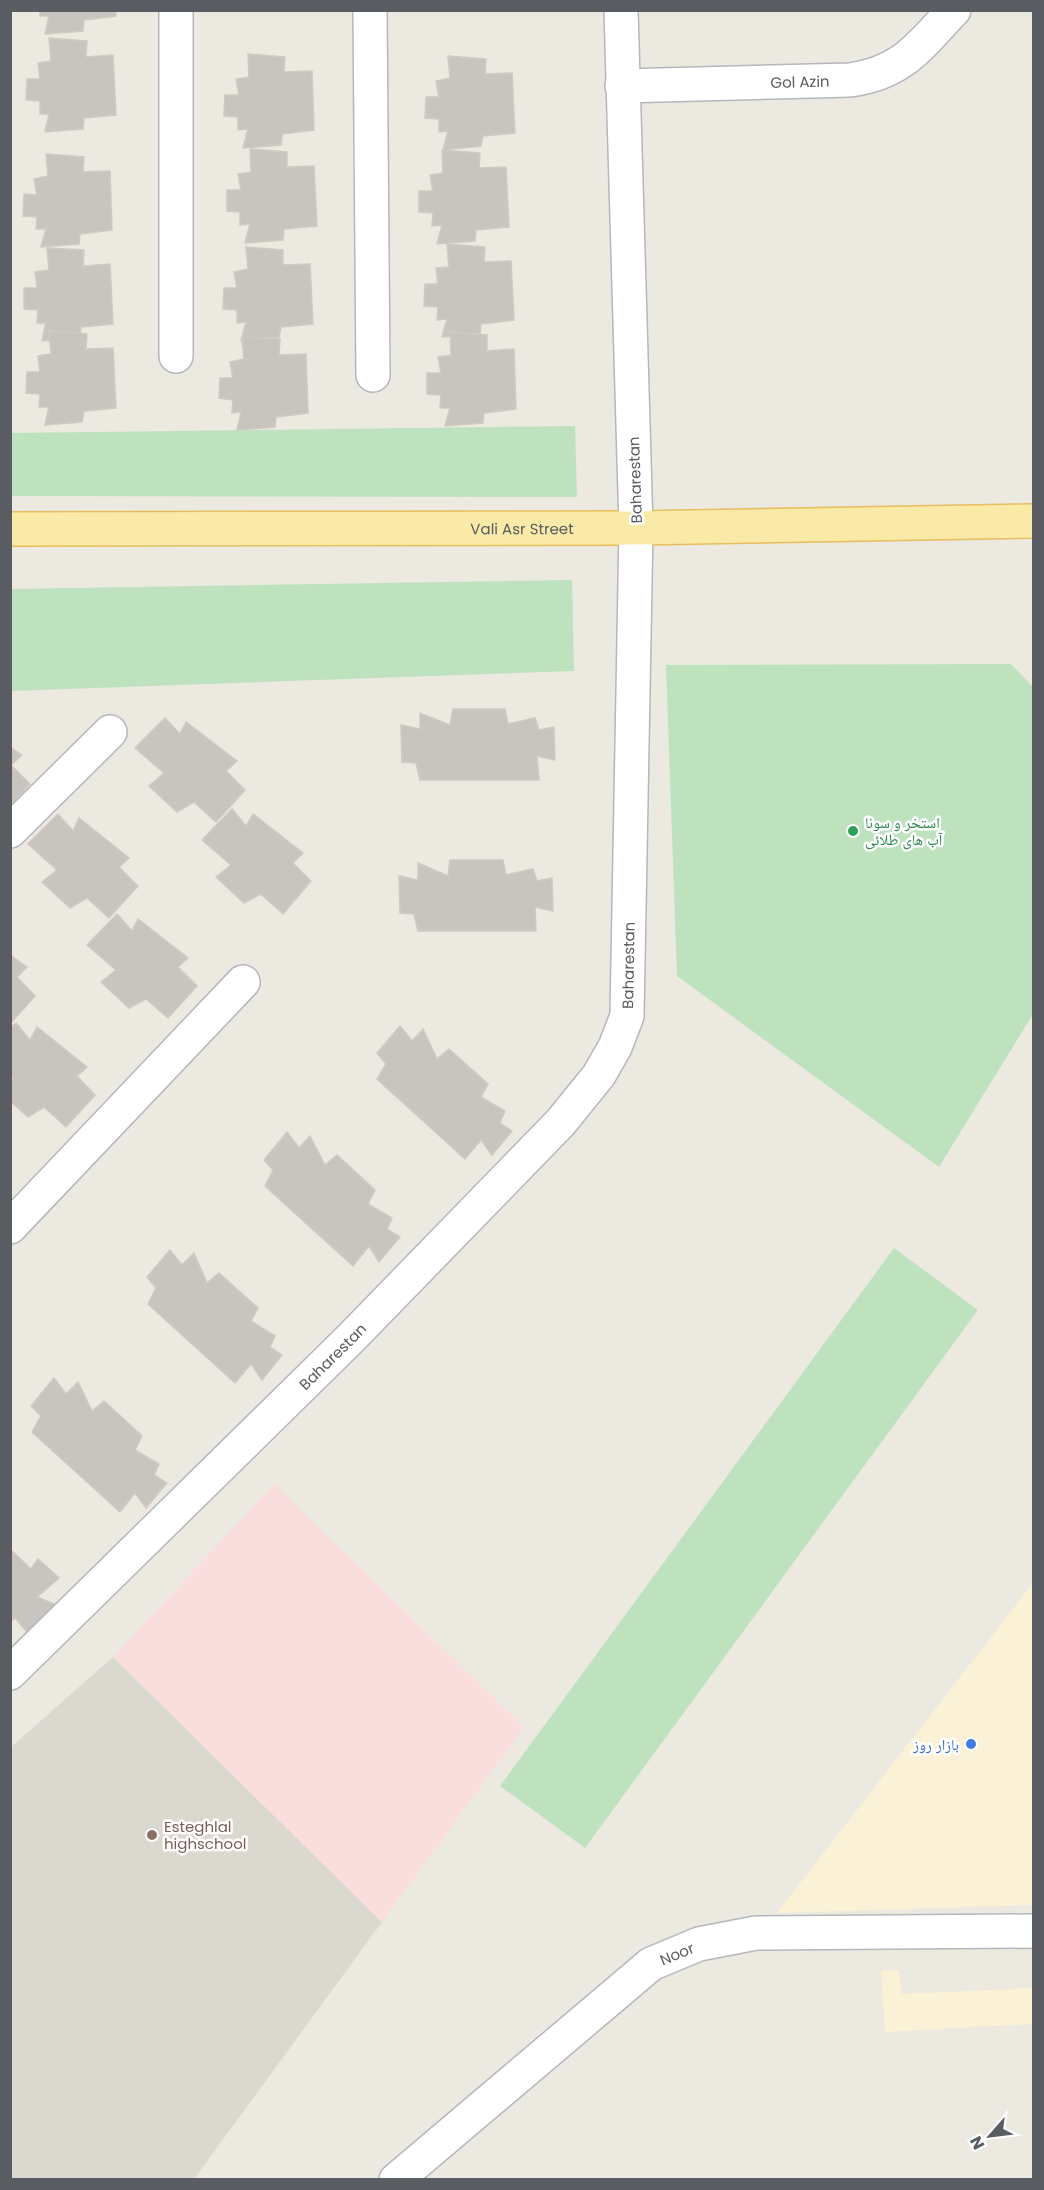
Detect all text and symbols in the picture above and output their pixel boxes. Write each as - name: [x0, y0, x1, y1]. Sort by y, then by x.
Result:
- street label: Gol Azin: [770, 70, 830, 93]
- street label: Baharestan: [623, 436, 647, 524]
- street label: Vali Asr Street: [470, 518, 574, 539]
- place label: استخر و سونا آب های طلائی: [865, 812, 944, 850]
- marker: استخر و سونا آب های طلائی: [846, 824, 860, 838]
- street label: Baharestan: [617, 921, 639, 1009]
- street label: Baharestan: [294, 1318, 371, 1394]
- place label: بازار روز: [912, 1734, 959, 1755]
- marker: بازار روز: [964, 1737, 978, 1751]
- place label: Esteghlal highschool: [164, 1816, 246, 1854]
- marker: Esteghlal highschool: [145, 1828, 159, 1842]
- street label: Noor: [656, 1937, 697, 1970]
- north arrow: [960, 2106, 1020, 2166]
- text: N: [964, 2132, 990, 2154]

